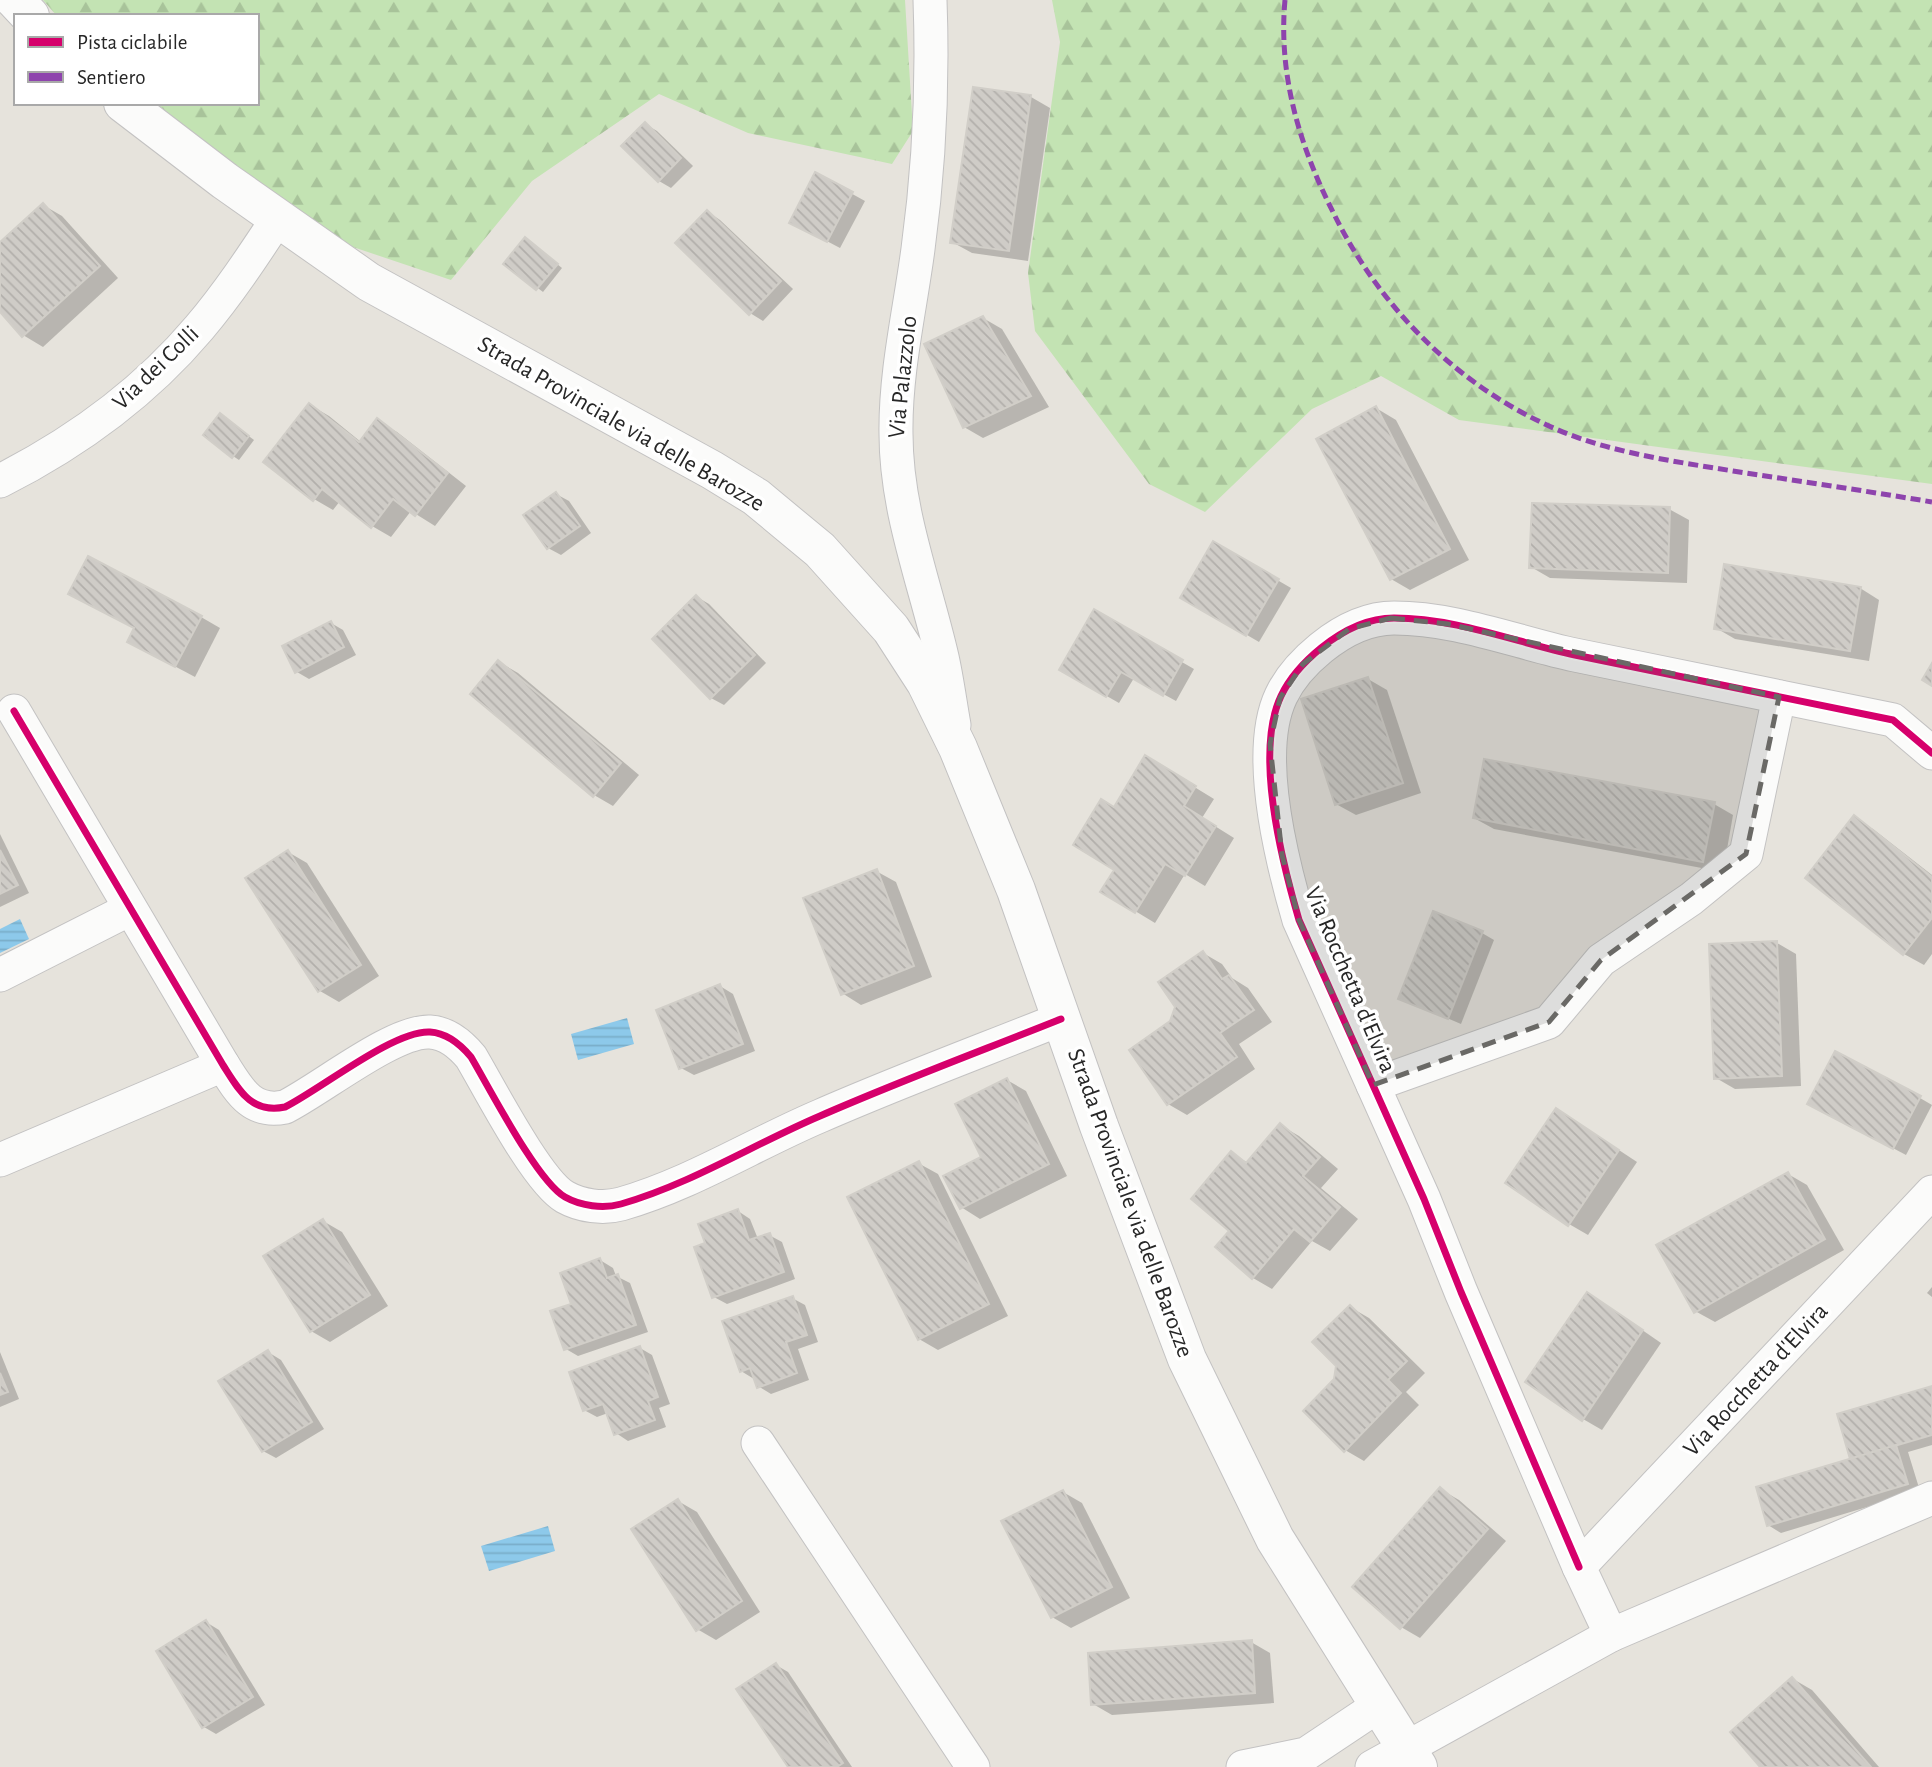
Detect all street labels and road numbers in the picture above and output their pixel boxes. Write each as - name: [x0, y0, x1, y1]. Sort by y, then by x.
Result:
- street label: Via Palazzolo: [885, 314, 921, 440]
- street label: Via dei Colli: [108, 321, 204, 415]
- street label: Strada Provinciale via delle Barozze: [474, 332, 768, 516]
- street label: Via Rocchetta d'Elvira: [1300, 884, 1400, 1076]
- street label: Strada Provinciale via delle Barozze: [1063, 1045, 1197, 1361]
- street label: Via Rocchetta d'Elvira: [1679, 1299, 1833, 1461]

